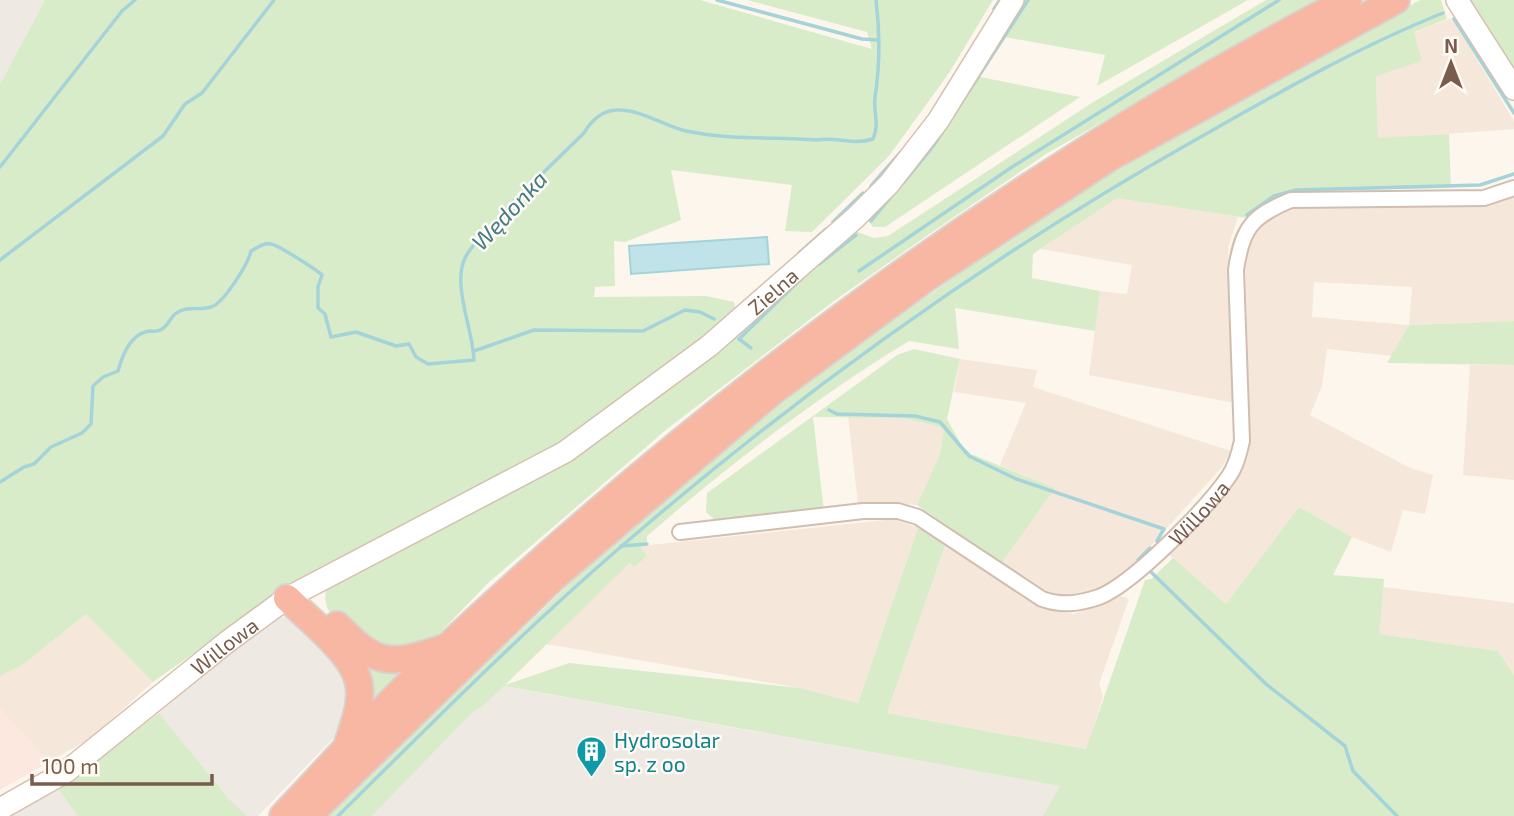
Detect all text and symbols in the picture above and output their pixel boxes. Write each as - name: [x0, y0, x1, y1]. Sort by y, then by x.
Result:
- north arrow: [1416, 28, 1486, 98]
- text: N: [1444, 34, 1458, 57]
- water label: Wędonka: [465, 165, 553, 255]
- street label: Zielna: [742, 262, 803, 319]
- street label: Willowa: [1163, 475, 1234, 550]
- street label: Willowa: [185, 611, 262, 679]
- place label: Hydrosolar sp. z oo: [614, 727, 721, 776]
- building icon: Hydrosolar sp. z oo: [574, 734, 608, 778]
- scale bar: [32, 742, 212, 786]
- text: 100 m: [42, 753, 99, 778]

